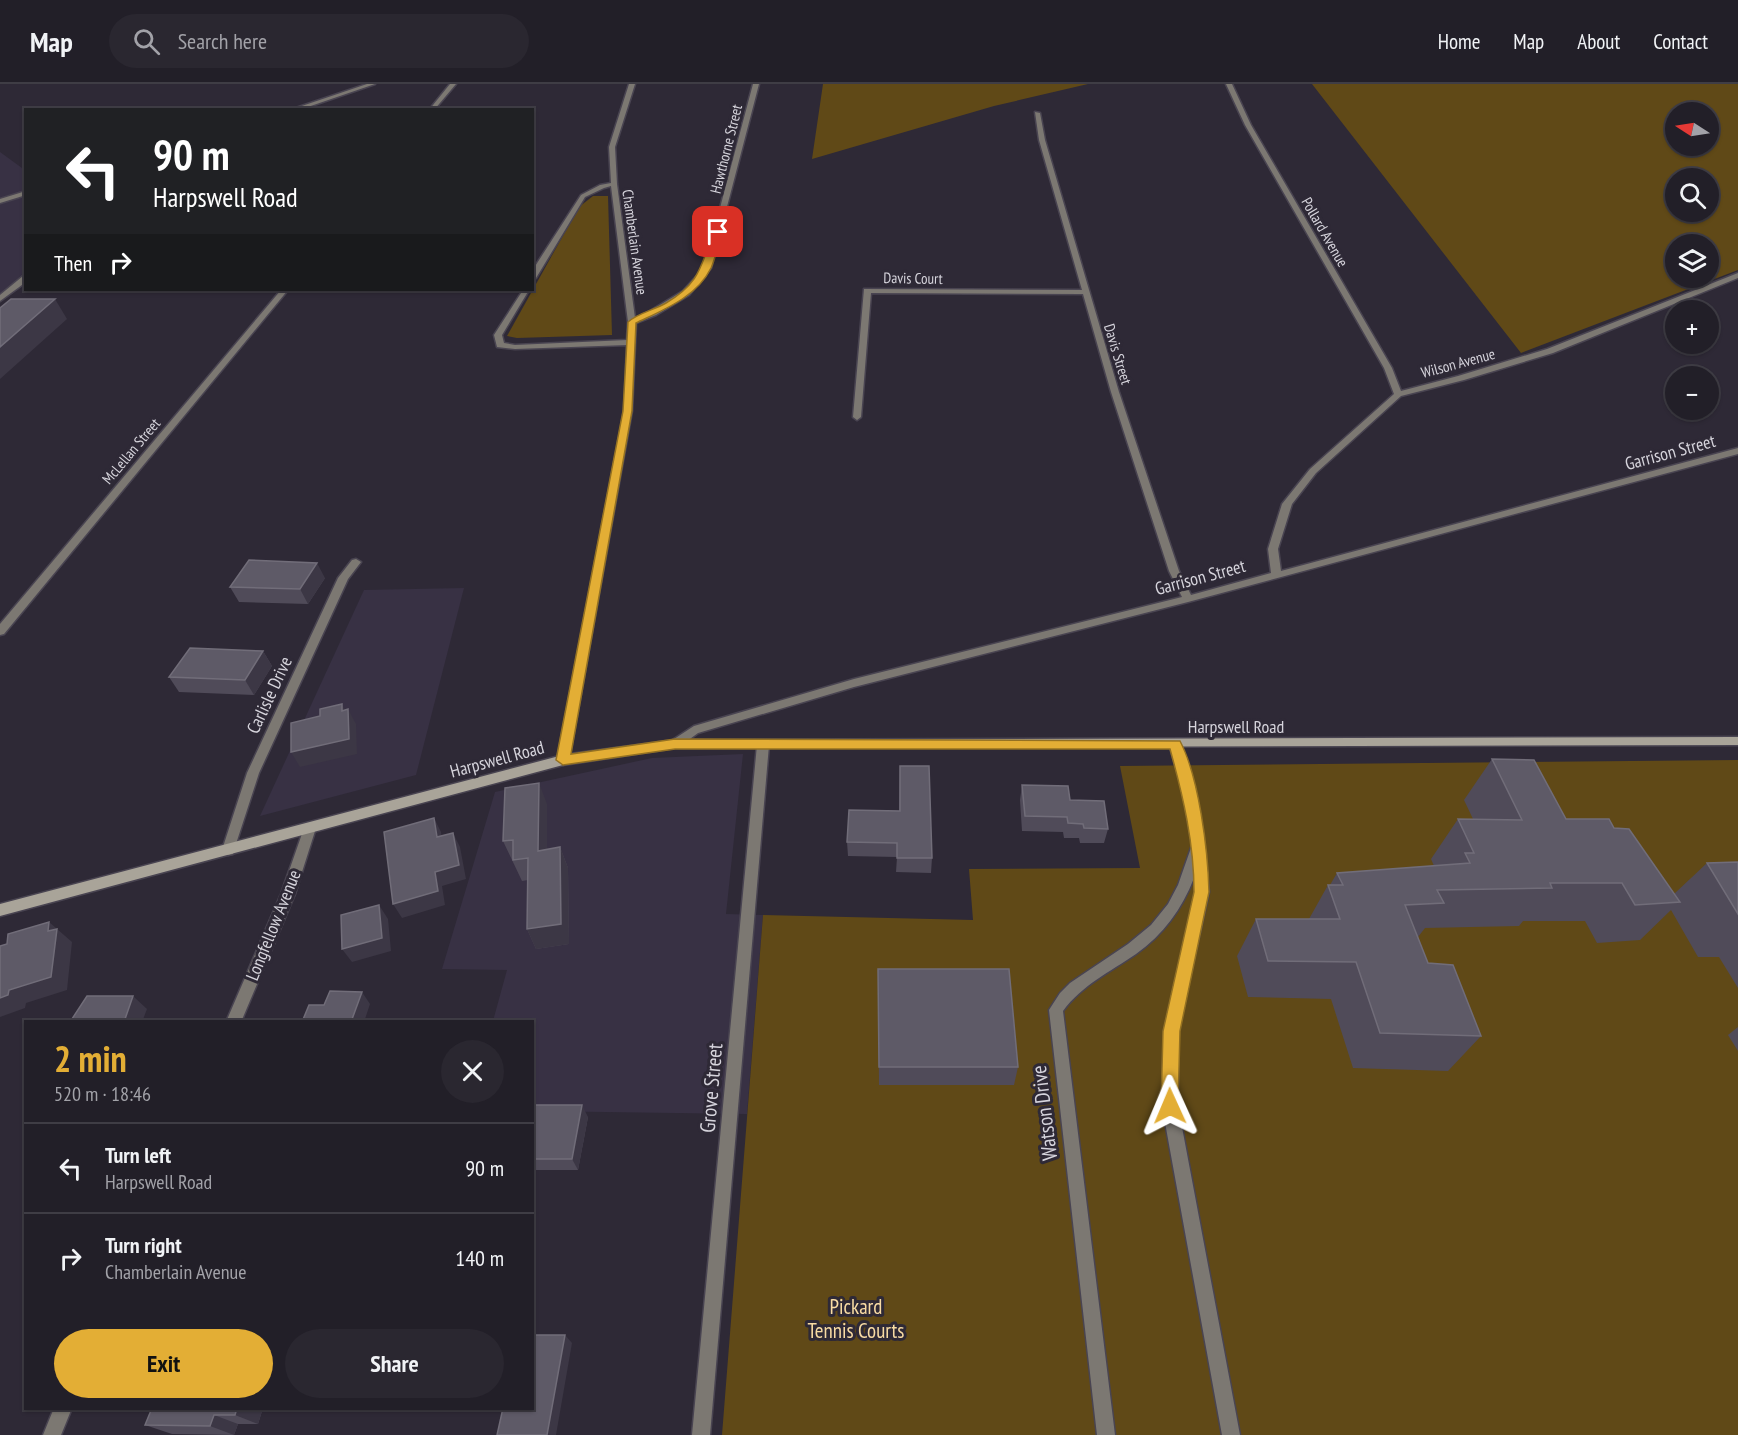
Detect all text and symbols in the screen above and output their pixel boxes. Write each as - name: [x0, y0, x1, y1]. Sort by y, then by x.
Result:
- search box: [109, 14, 529, 68]
- text: Map: [30, 23, 73, 60]
- icon: search: [130, 25, 163, 58]
- text: Search here: [178, 27, 267, 55]
- text: Home: [1438, 28, 1480, 55]
- text: Map: [1513, 28, 1544, 55]
- text: About: [1577, 28, 1620, 55]
- text: Contact: [1653, 28, 1708, 55]
- street label: Hawthorne Street: [706, 102, 746, 196]
- north arrow: [1665, 102, 1719, 156]
- map controls: [1665, 102, 1719, 420]
- text: 90 m: [153, 127, 230, 182]
- icon: left: [54, 132, 132, 210]
- button: search: [1665, 168, 1719, 222]
- text: Harpswell Road: [153, 180, 298, 214]
- street label: Chamberlain Avenue: [618, 188, 652, 296]
- street label: Pollard Avenue: [1297, 194, 1353, 270]
- pin: [692, 206, 743, 257]
- icon: arrive: [701, 215, 734, 248]
- button: layers: [1665, 234, 1719, 288]
- icon: right: [104, 246, 137, 279]
- text: Then: [54, 249, 92, 277]
- street label: Davis Court: [883, 268, 943, 288]
- button: +: [1665, 300, 1719, 354]
- street label: Davis Street: [1100, 321, 1136, 387]
- street label: Wilson Avenue: [1419, 344, 1497, 382]
- button: −: [1665, 366, 1719, 420]
- street label: McLellan Street: [98, 414, 164, 488]
- street label: Garrison Street: [1622, 429, 1718, 475]
- street label: Garrison Street: [1152, 554, 1248, 600]
- street label: Carlisle Drive: [241, 653, 297, 737]
- street label: Harpswell Road: [1188, 715, 1284, 738]
- street label: Harpswell Road: [447, 735, 547, 783]
- street label: Longfellow Avenue: [240, 866, 306, 984]
- text: 2 min: [54, 1035, 127, 1082]
- button: close: [441, 1040, 504, 1103]
- street label: Grove Street: [694, 1042, 728, 1134]
- street label: Watson Drive: [1025, 1064, 1063, 1162]
- position arrow: [1138, 1074, 1202, 1138]
- text: 520 m · 18:46: [54, 1081, 151, 1107]
- text: Turn left: [105, 1141, 171, 1169]
- icon: left: [54, 1152, 87, 1185]
- text: 90 m: [465, 1154, 504, 1182]
- text: Harpswell Road: [105, 1169, 212, 1195]
- text: Turn right: [105, 1231, 182, 1259]
- icon: right: [54, 1242, 87, 1275]
- text: 140 m: [455, 1244, 504, 1272]
- text: Chamberlain Avenue: [105, 1259, 246, 1285]
- park label: Pickard Tennis Courts: [808, 1293, 904, 1344]
- button: Exit: [54, 1329, 273, 1398]
- button: Share: [285, 1329, 504, 1398]

